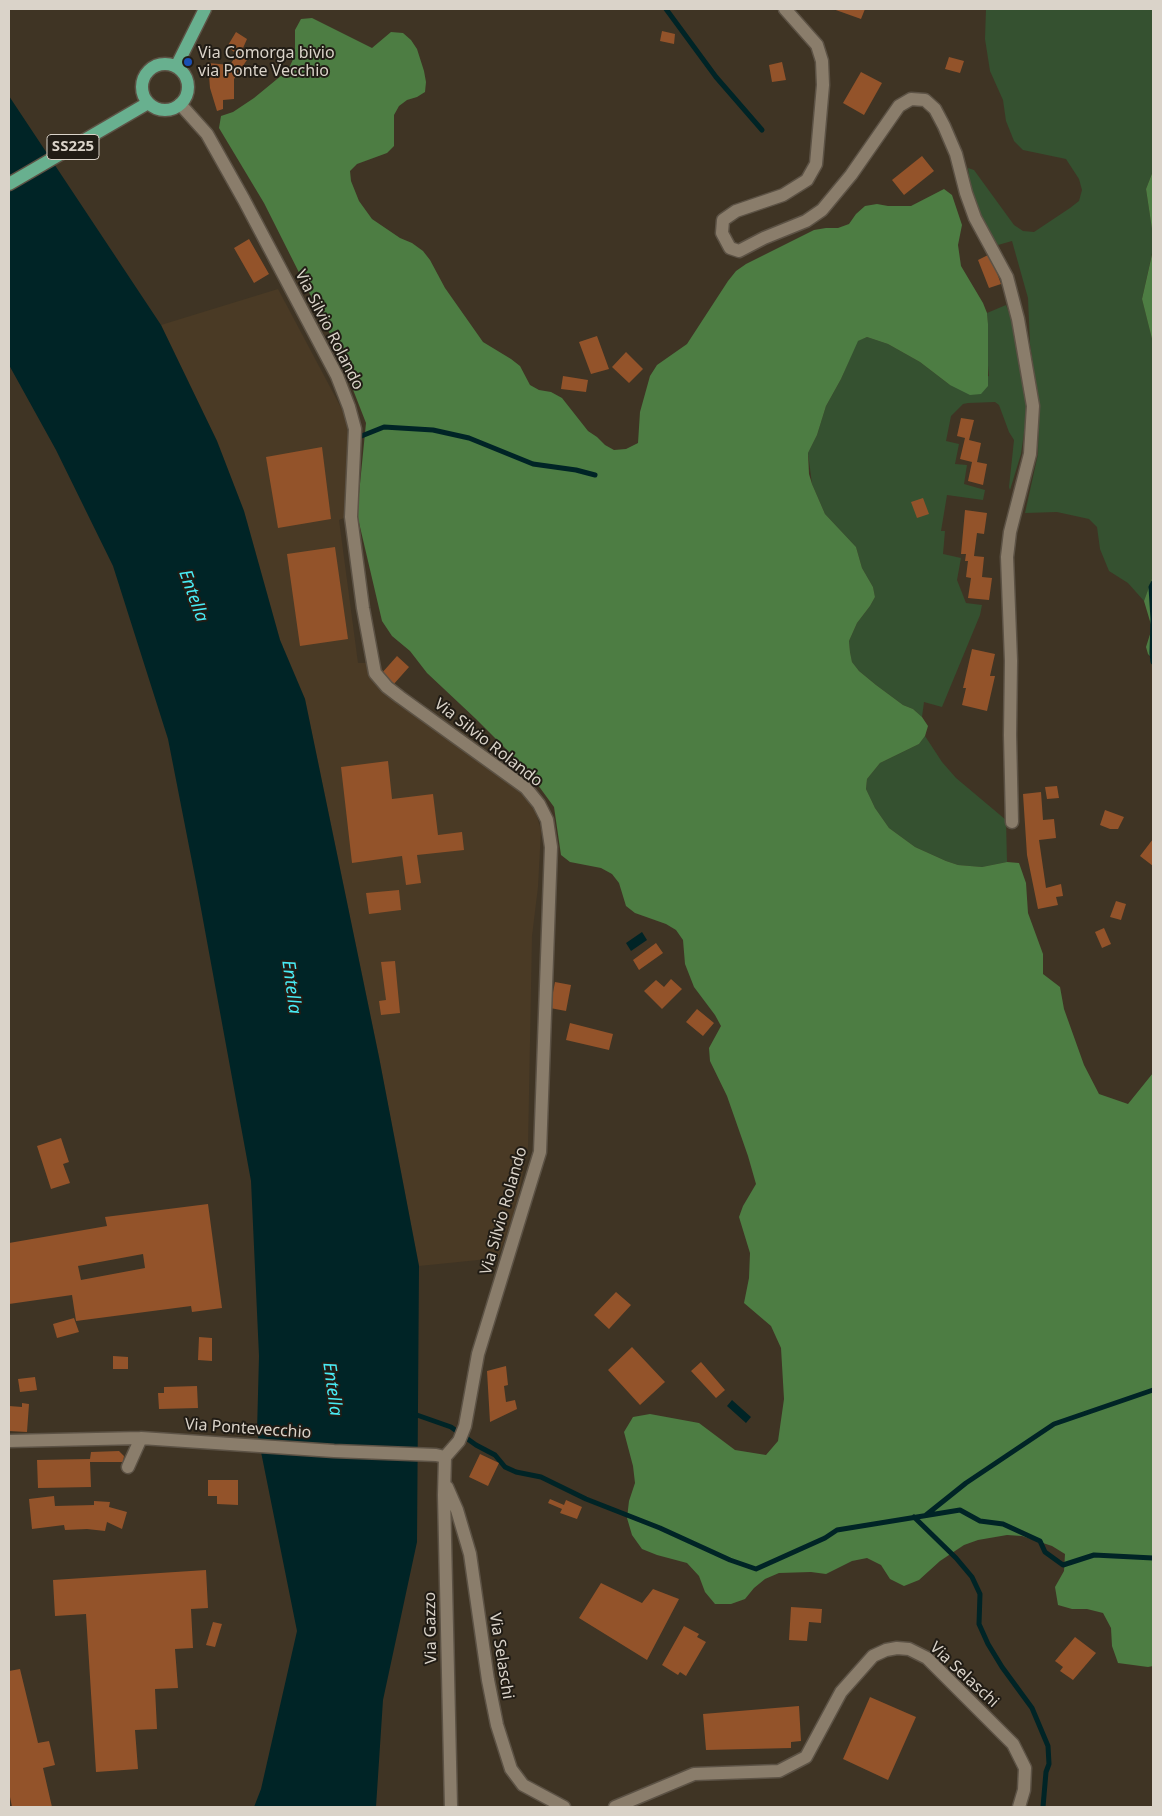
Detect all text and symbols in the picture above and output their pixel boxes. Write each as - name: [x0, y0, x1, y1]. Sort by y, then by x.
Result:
- place label: Via Comorga bivio via Ponte Vecchio: [198, 43, 335, 81]
- marker: Via Comorga bivio via Ponte Vecchio: [182, 56, 194, 68]
- road number: SS225: [47, 134, 99, 160]
- street label: Via Silvio Rolando: [290, 267, 368, 393]
- water label: Entella: [174, 567, 212, 625]
- street label: Via Silvio Rolando: [430, 695, 546, 791]
- water label: Entella: [277, 959, 305, 1015]
- street label: Via Silvio Rolando: [477, 1145, 531, 1277]
- water label: Entella: [318, 1361, 346, 1417]
- street label: Via Pontevecchio: [184, 1415, 312, 1443]
- street label: Via Gazzo: [421, 1592, 441, 1664]
- street label: Via Selaschi: [485, 1611, 517, 1701]
- street label: Via Selaschi: [926, 1638, 1002, 1712]

